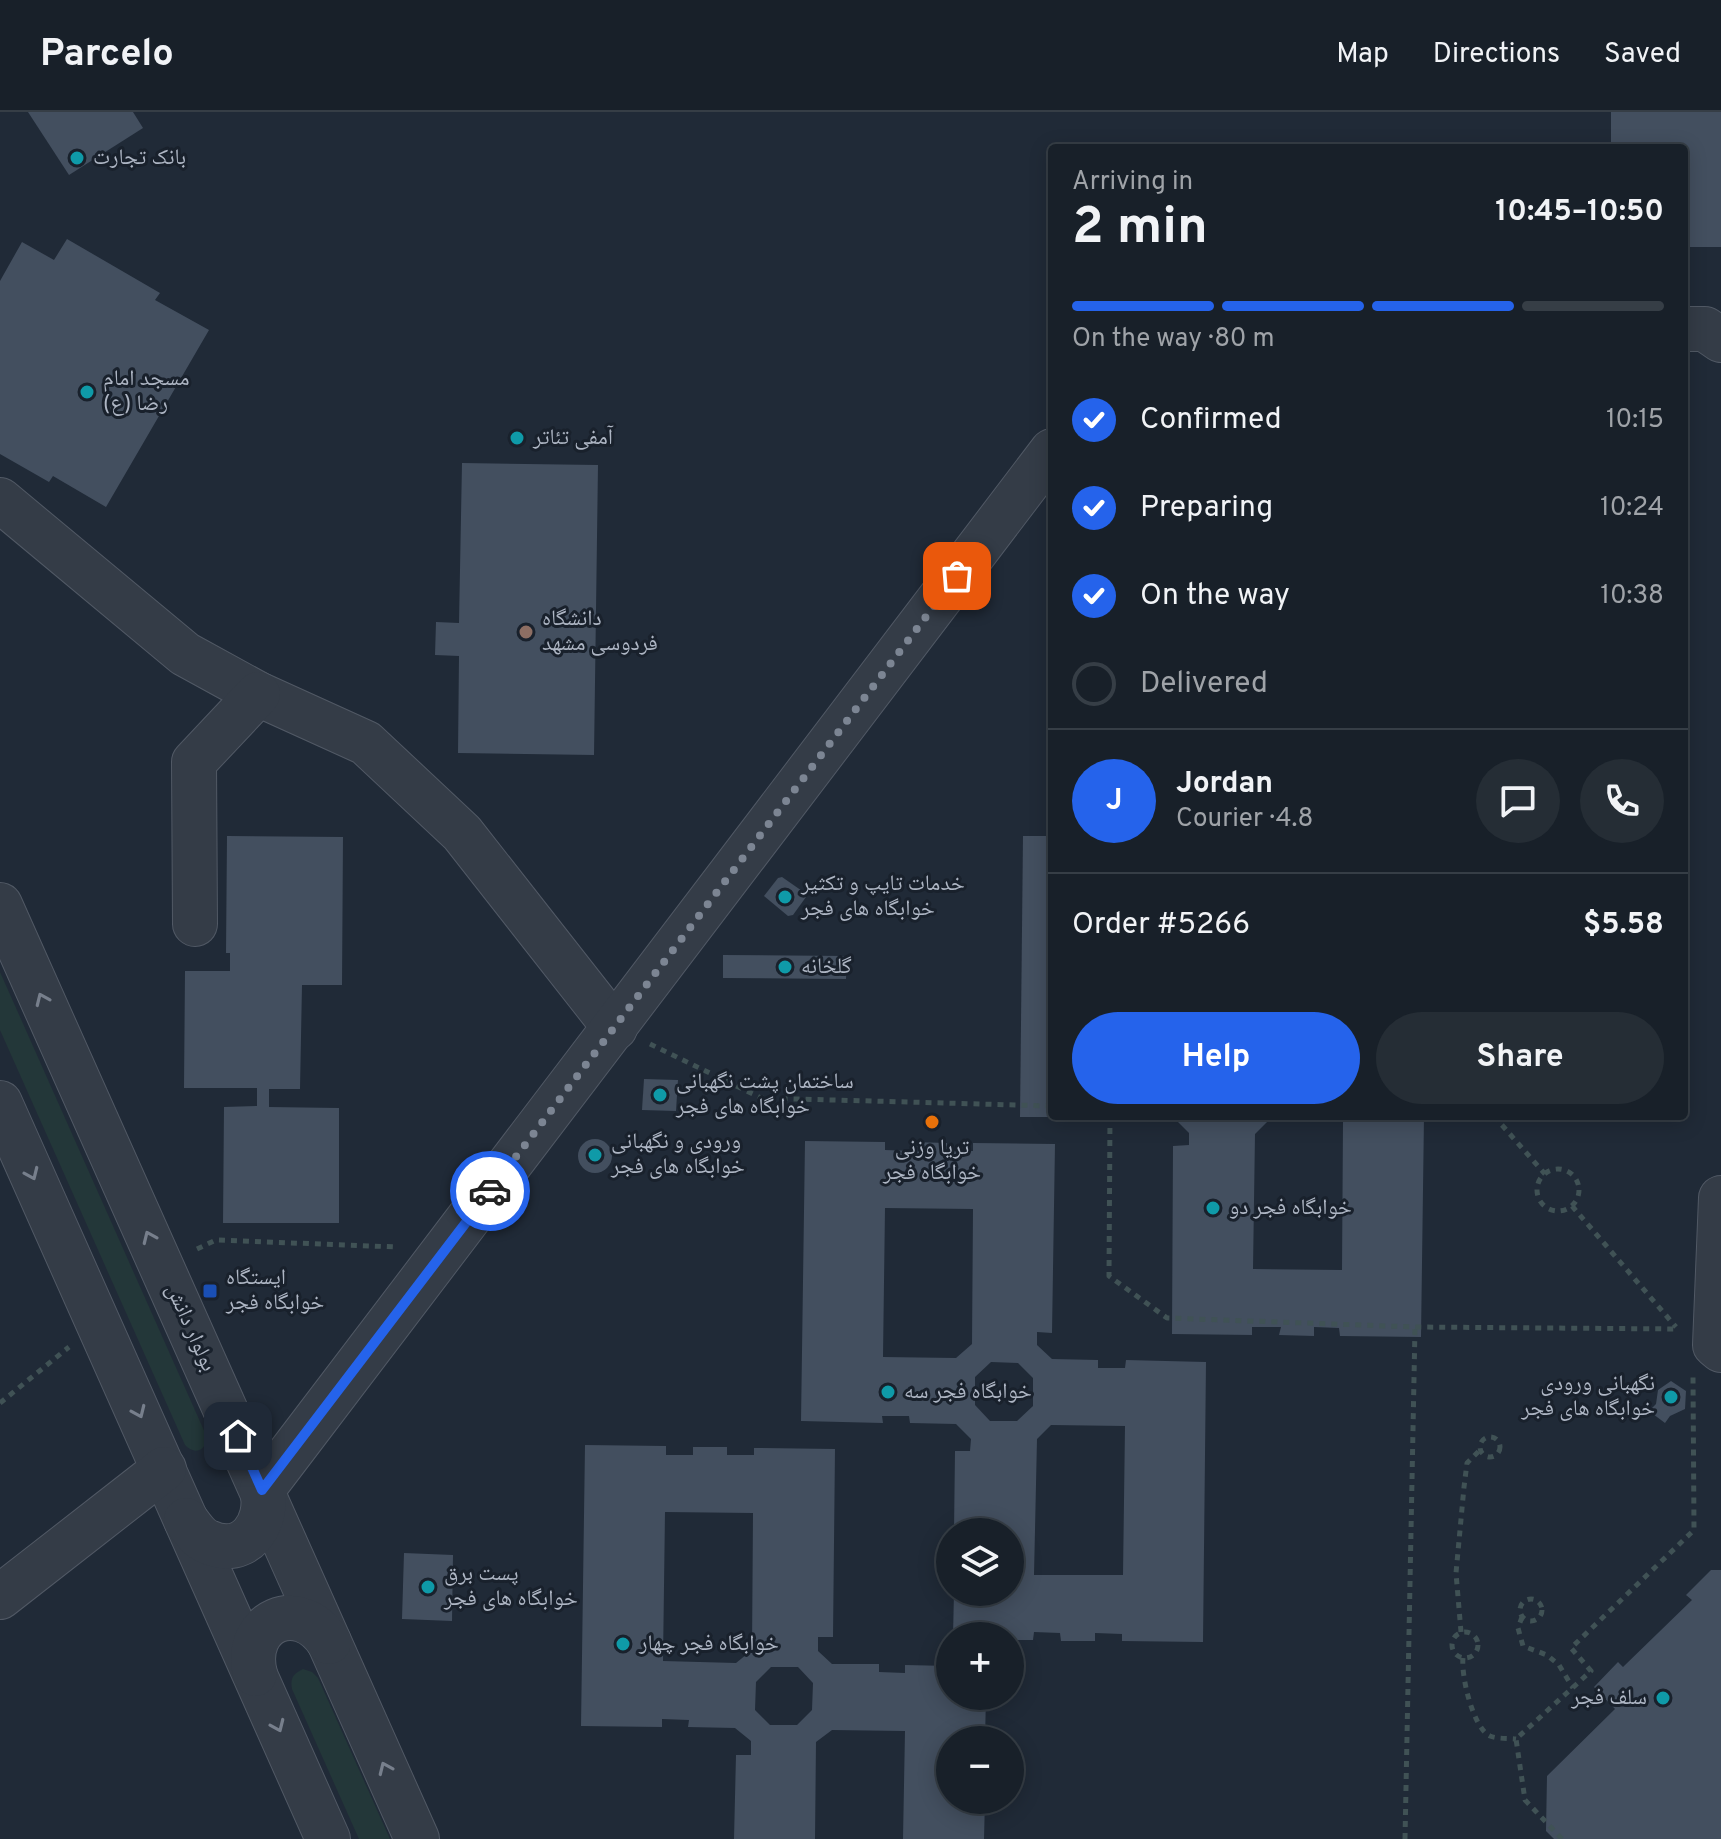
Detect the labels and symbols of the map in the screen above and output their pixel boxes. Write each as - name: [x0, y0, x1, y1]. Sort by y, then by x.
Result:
- place label: بانک تجارت: [93, 145, 186, 172]
- marker: بانک تجارت: [68, 149, 86, 167]
- place label: مسجد امام رضا (ع): [103, 366, 189, 418]
- marker: مسجد امام رضا (ع): [78, 383, 96, 401]
- place label: آمفی تئاتر: [532, 425, 613, 452]
- marker: آمفی تئاتر: [508, 429, 526, 447]
- pin: [923, 542, 991, 610]
- place label: دانشگاه فردوسی مشهد: [542, 606, 658, 658]
- marker: دانشگاه فردوسی مشهد: [517, 623, 535, 641]
- place label: خدمات تایپ و تکثیر خوابگاه های فجر: [800, 871, 965, 923]
- marker: خدمات تایپ و تکثیر خوابگاه های فجر: [776, 888, 794, 906]
- place label: گلخانه: [801, 954, 852, 981]
- marker: گلخانه: [776, 958, 794, 976]
- one-way arrow: [36, 993, 52, 1008]
- place label: ساختمان پشت نگهبانی خوابگاه های فجر: [675, 1069, 854, 1121]
- marker: ساختمان پشت نگهبانی خوابگاه های فجر: [651, 1086, 669, 1104]
- marker: تریا وزنی خوابگاه فجر: [923, 1113, 941, 1131]
- place label: ورودی و نگهبانی خوابگاه های فجر: [610, 1129, 745, 1181]
- place label: تریا وزنی خوابگاه فجر: [882, 1135, 981, 1187]
- marker: ورودی و نگهبانی خوابگاه های فجر: [586, 1146, 604, 1164]
- courier: [450, 1151, 530, 1231]
- one-way arrow: [22, 1166, 38, 1181]
- place label: خوابگاه فجر دو: [1229, 1195, 1352, 1222]
- marker: خوابگاه فجر دو: [1204, 1199, 1222, 1217]
- one-way arrow: [142, 1230, 158, 1245]
- place label: ایستگاه خوابگاه فجر: [225, 1265, 324, 1317]
- street label: بولوار دانش: [159, 1280, 221, 1376]
- marker: ایستگاه خوابگاه فجر: [201, 1282, 219, 1300]
- place label: نگهبانی ورودی خوابگاه های فجر: [1520, 1371, 1655, 1423]
- place label: خوابگاه فجر سه: [904, 1379, 1032, 1406]
- marker: خوابگاه فجر سه: [879, 1383, 897, 1401]
- marker: نگهبانی ورودی خوابگاه های فجر: [1662, 1388, 1680, 1406]
- pin: [204, 1402, 272, 1470]
- one-way arrow: [129, 1403, 145, 1418]
- place label: پست برق خوابگاه های فجر: [443, 1561, 578, 1613]
- marker: پست برق خوابگاه های فجر: [419, 1578, 437, 1596]
- place label: خوابگاه فجر چهار: [638, 1631, 779, 1658]
- marker: خوابگاه فجر چهار: [614, 1635, 632, 1653]
- place label: سلف فجر: [1570, 1685, 1647, 1712]
- marker: سلف فجر: [1654, 1689, 1672, 1707]
- one-way arrow: [268, 1718, 284, 1732]
- one-way arrow: [379, 1762, 395, 1776]

